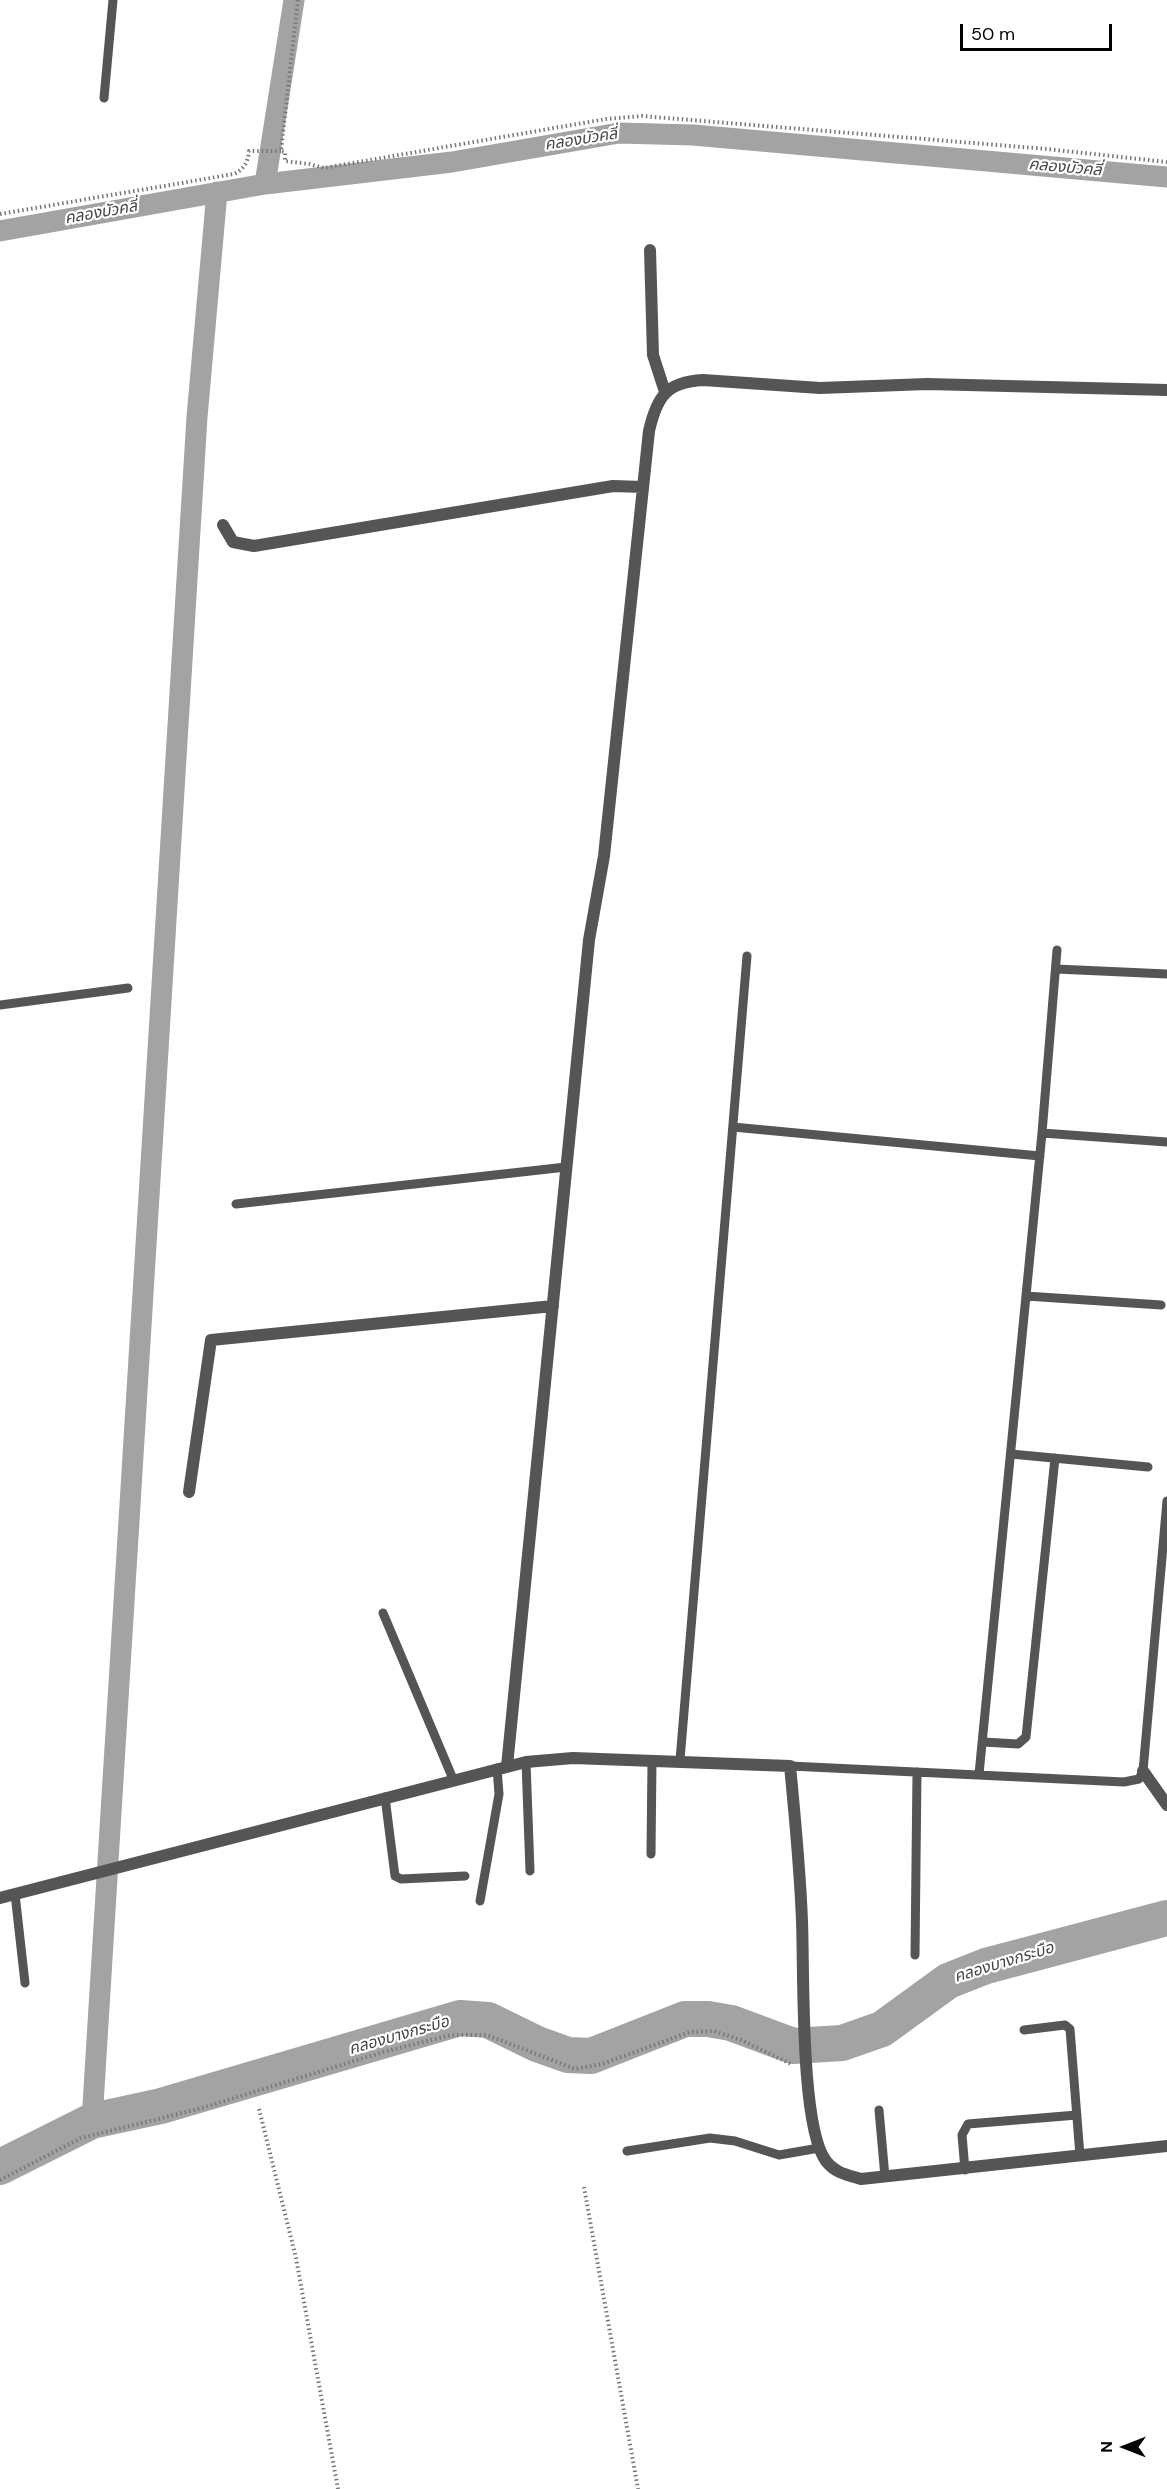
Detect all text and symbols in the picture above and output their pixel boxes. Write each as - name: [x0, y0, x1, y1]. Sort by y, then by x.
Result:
- scale bar: [963, 12, 1114, 50]
- text: 50 m: [971, 22, 1015, 46]
- water label: คลองบัวคลี่: [543, 125, 619, 155]
- water label: คลองบัวคลี่: [1028, 155, 1102, 181]
- water label: คลองบัวคลี่: [63, 197, 139, 229]
- water label: คลองบางกระบือ: [952, 1939, 1056, 1987]
- water label: คลองบางกระบือ: [347, 2013, 451, 2059]
- north arrow: [1095, 2417, 1155, 2477]
- text: N: [1096, 2441, 1117, 2453]

